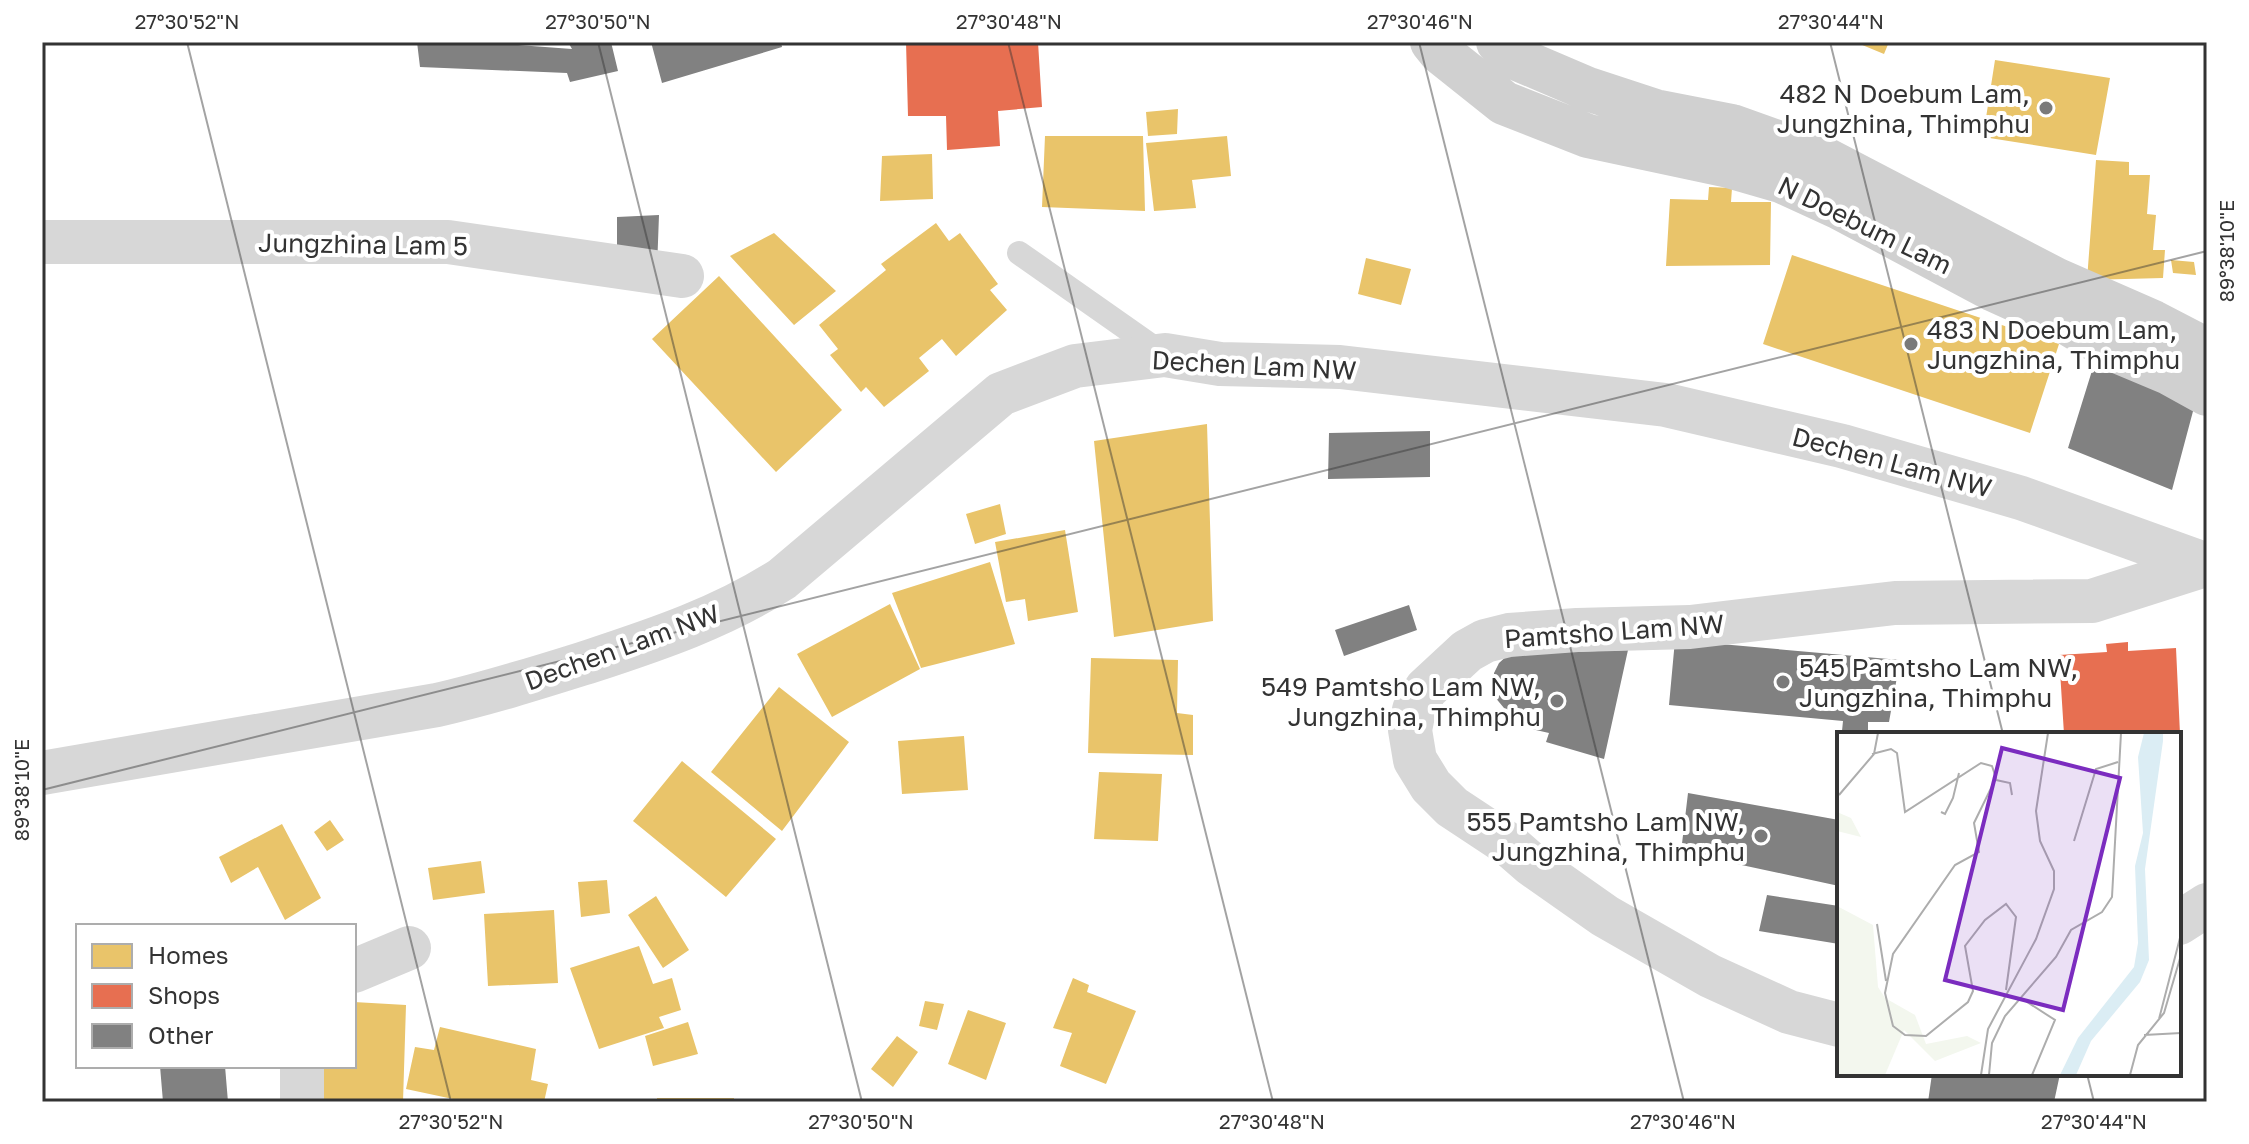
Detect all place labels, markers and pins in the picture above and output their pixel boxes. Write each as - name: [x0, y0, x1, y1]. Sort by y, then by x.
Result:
- place label: 482 N Doebum Lam, Jungzhina, Thimphu: [1777, 78, 2030, 139]
- marker: 482 N Doebum Lam, Jungzhina, Thimphu: [2037, 99, 2055, 117]
- place label: 483 N Doebum Lam, Jungzhina, Thimphu: [1927, 314, 2180, 375]
- marker: 483 N Doebum Lam, Jungzhina, Thimphu: [1902, 335, 1920, 353]
- place label: 545 Pamtsho Lam NW, Jungzhina, Thimphu: [1799, 652, 2078, 713]
- place label: 549 Pamtsho Lam NW, Jungzhina, Thimphu: [1261, 671, 1541, 732]
- marker: 545 Pamtsho Lam NW, Jungzhina, Thimphu: [1774, 673, 1792, 691]
- marker: 549 Pamtsho Lam NW, Jungzhina, Thimphu: [1548, 692, 1566, 710]
- place label: 555 Pamtsho Lam NW, Jungzhina, Thimphu: [1467, 806, 1745, 867]
- marker: 555 Pamtsho Lam NW, Jungzhina, Thimphu: [1752, 827, 1770, 845]

